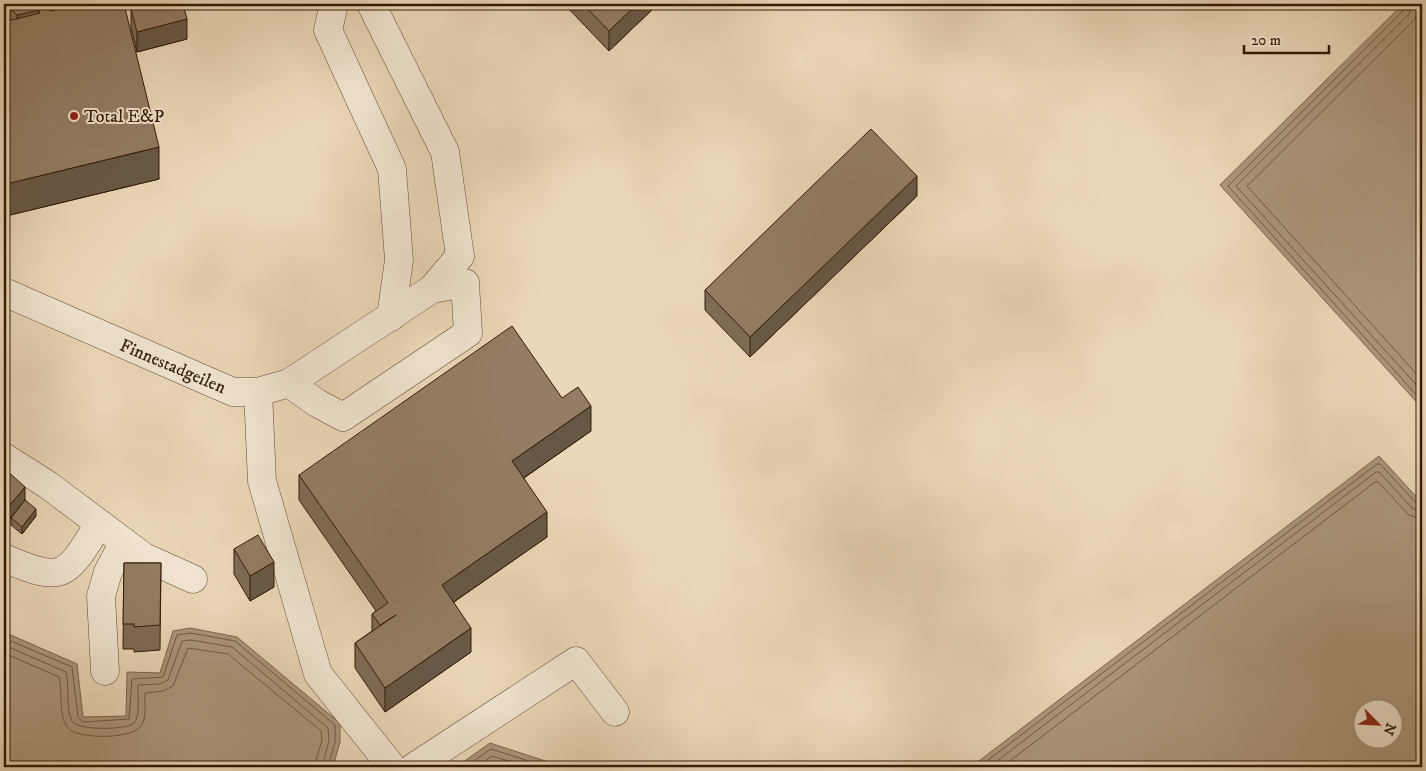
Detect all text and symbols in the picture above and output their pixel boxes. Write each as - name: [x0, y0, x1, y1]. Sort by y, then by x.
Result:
- scale bar: [1244, 22, 1328, 54]
- text: 20 m: [1251, 31, 1281, 50]
- place label: Total E&P: [84, 106, 164, 128]
- marker: Total E&P: [68, 110, 80, 122]
- street label: Finnestadgeilen: [116, 335, 230, 399]
- north arrow: [1354, 698, 1404, 748]
- text: N: [1378, 720, 1400, 738]

